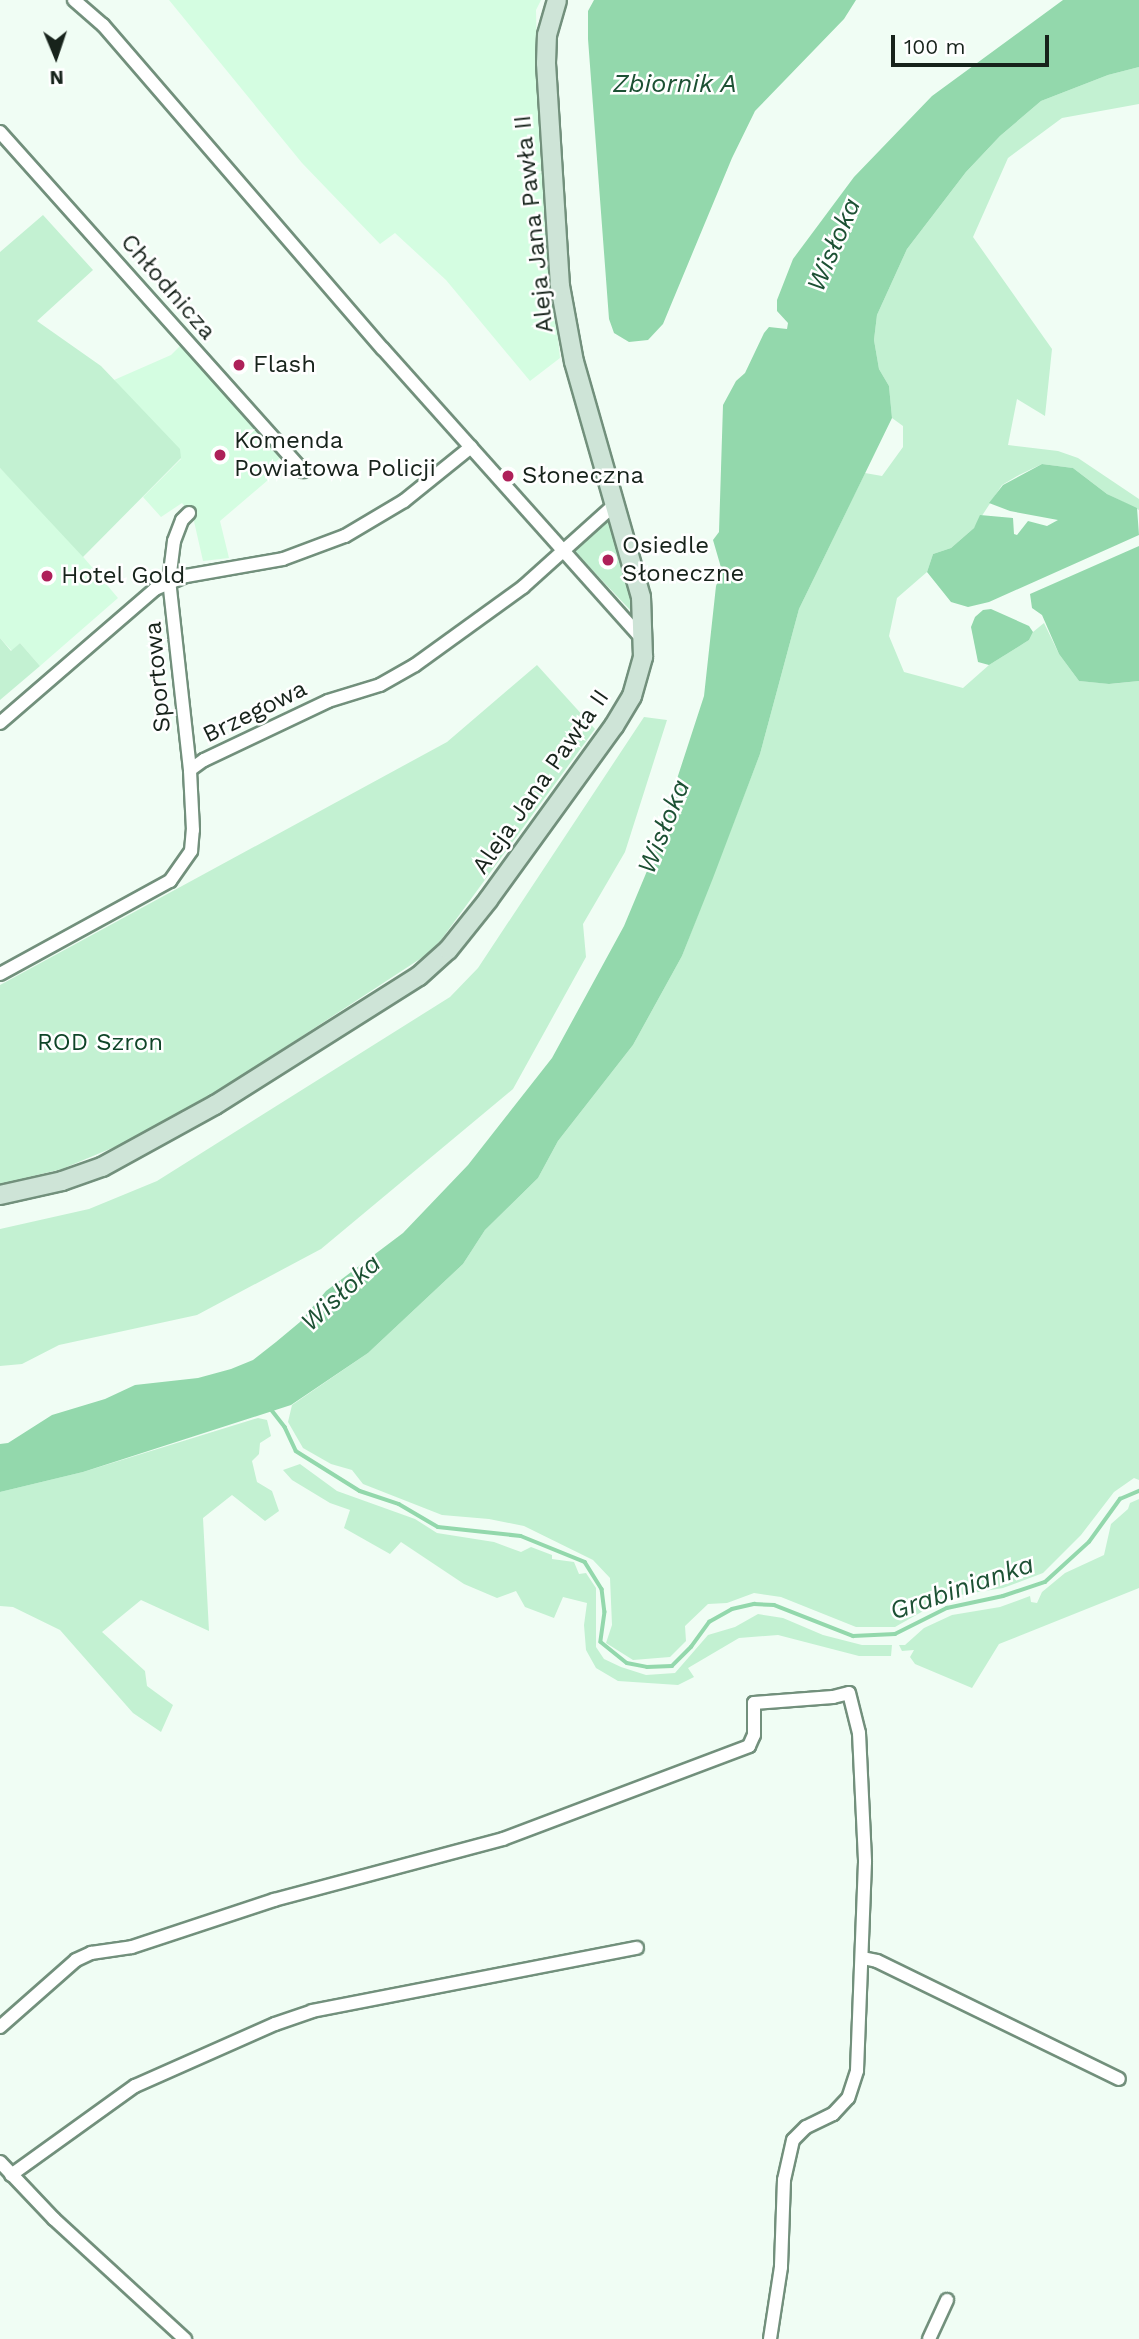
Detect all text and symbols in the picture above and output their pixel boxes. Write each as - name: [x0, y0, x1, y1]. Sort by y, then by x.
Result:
- north arrow: [21, 21, 91, 91]
- scale bar: [894, 21, 1052, 65]
- text: 100 m: [904, 34, 966, 59]
- text: N: [49, 66, 64, 89]
- water label: Zbiornik A: [612, 68, 738, 100]
- street label: Aleja Jana Pawła II: [508, 112, 560, 336]
- water label: Wisłoka: [800, 193, 868, 297]
- street label: Chłodnicza: [114, 228, 222, 346]
- place label: Flash: [253, 351, 316, 379]
- marker: Flash: [231, 357, 247, 373]
- place label: Komenda Powiatowa Policji: [234, 427, 436, 483]
- marker: Komenda Powiatowa Policji: [212, 447, 228, 463]
- place label: Słoneczna: [522, 462, 644, 490]
- marker: Słoneczna: [500, 468, 516, 484]
- place label: Osiedle Słoneczne: [622, 532, 744, 588]
- marker: Osiedle Słoneczne: [600, 552, 616, 568]
- place label: Hotel Gold: [61, 562, 186, 590]
- marker: Hotel Gold: [39, 568, 55, 584]
- street label: Sportowa: [139, 620, 177, 734]
- street label: Brzegowa: [198, 674, 312, 750]
- street label: Aleja Jana Pawła II: [466, 683, 616, 881]
- water label: Wisłoka: [631, 775, 697, 879]
- park label: ROD Szron: [37, 1029, 163, 1057]
- water label: Wisłoka: [294, 1248, 388, 1338]
- water label: Grabinianka: [886, 1549, 1038, 1627]

